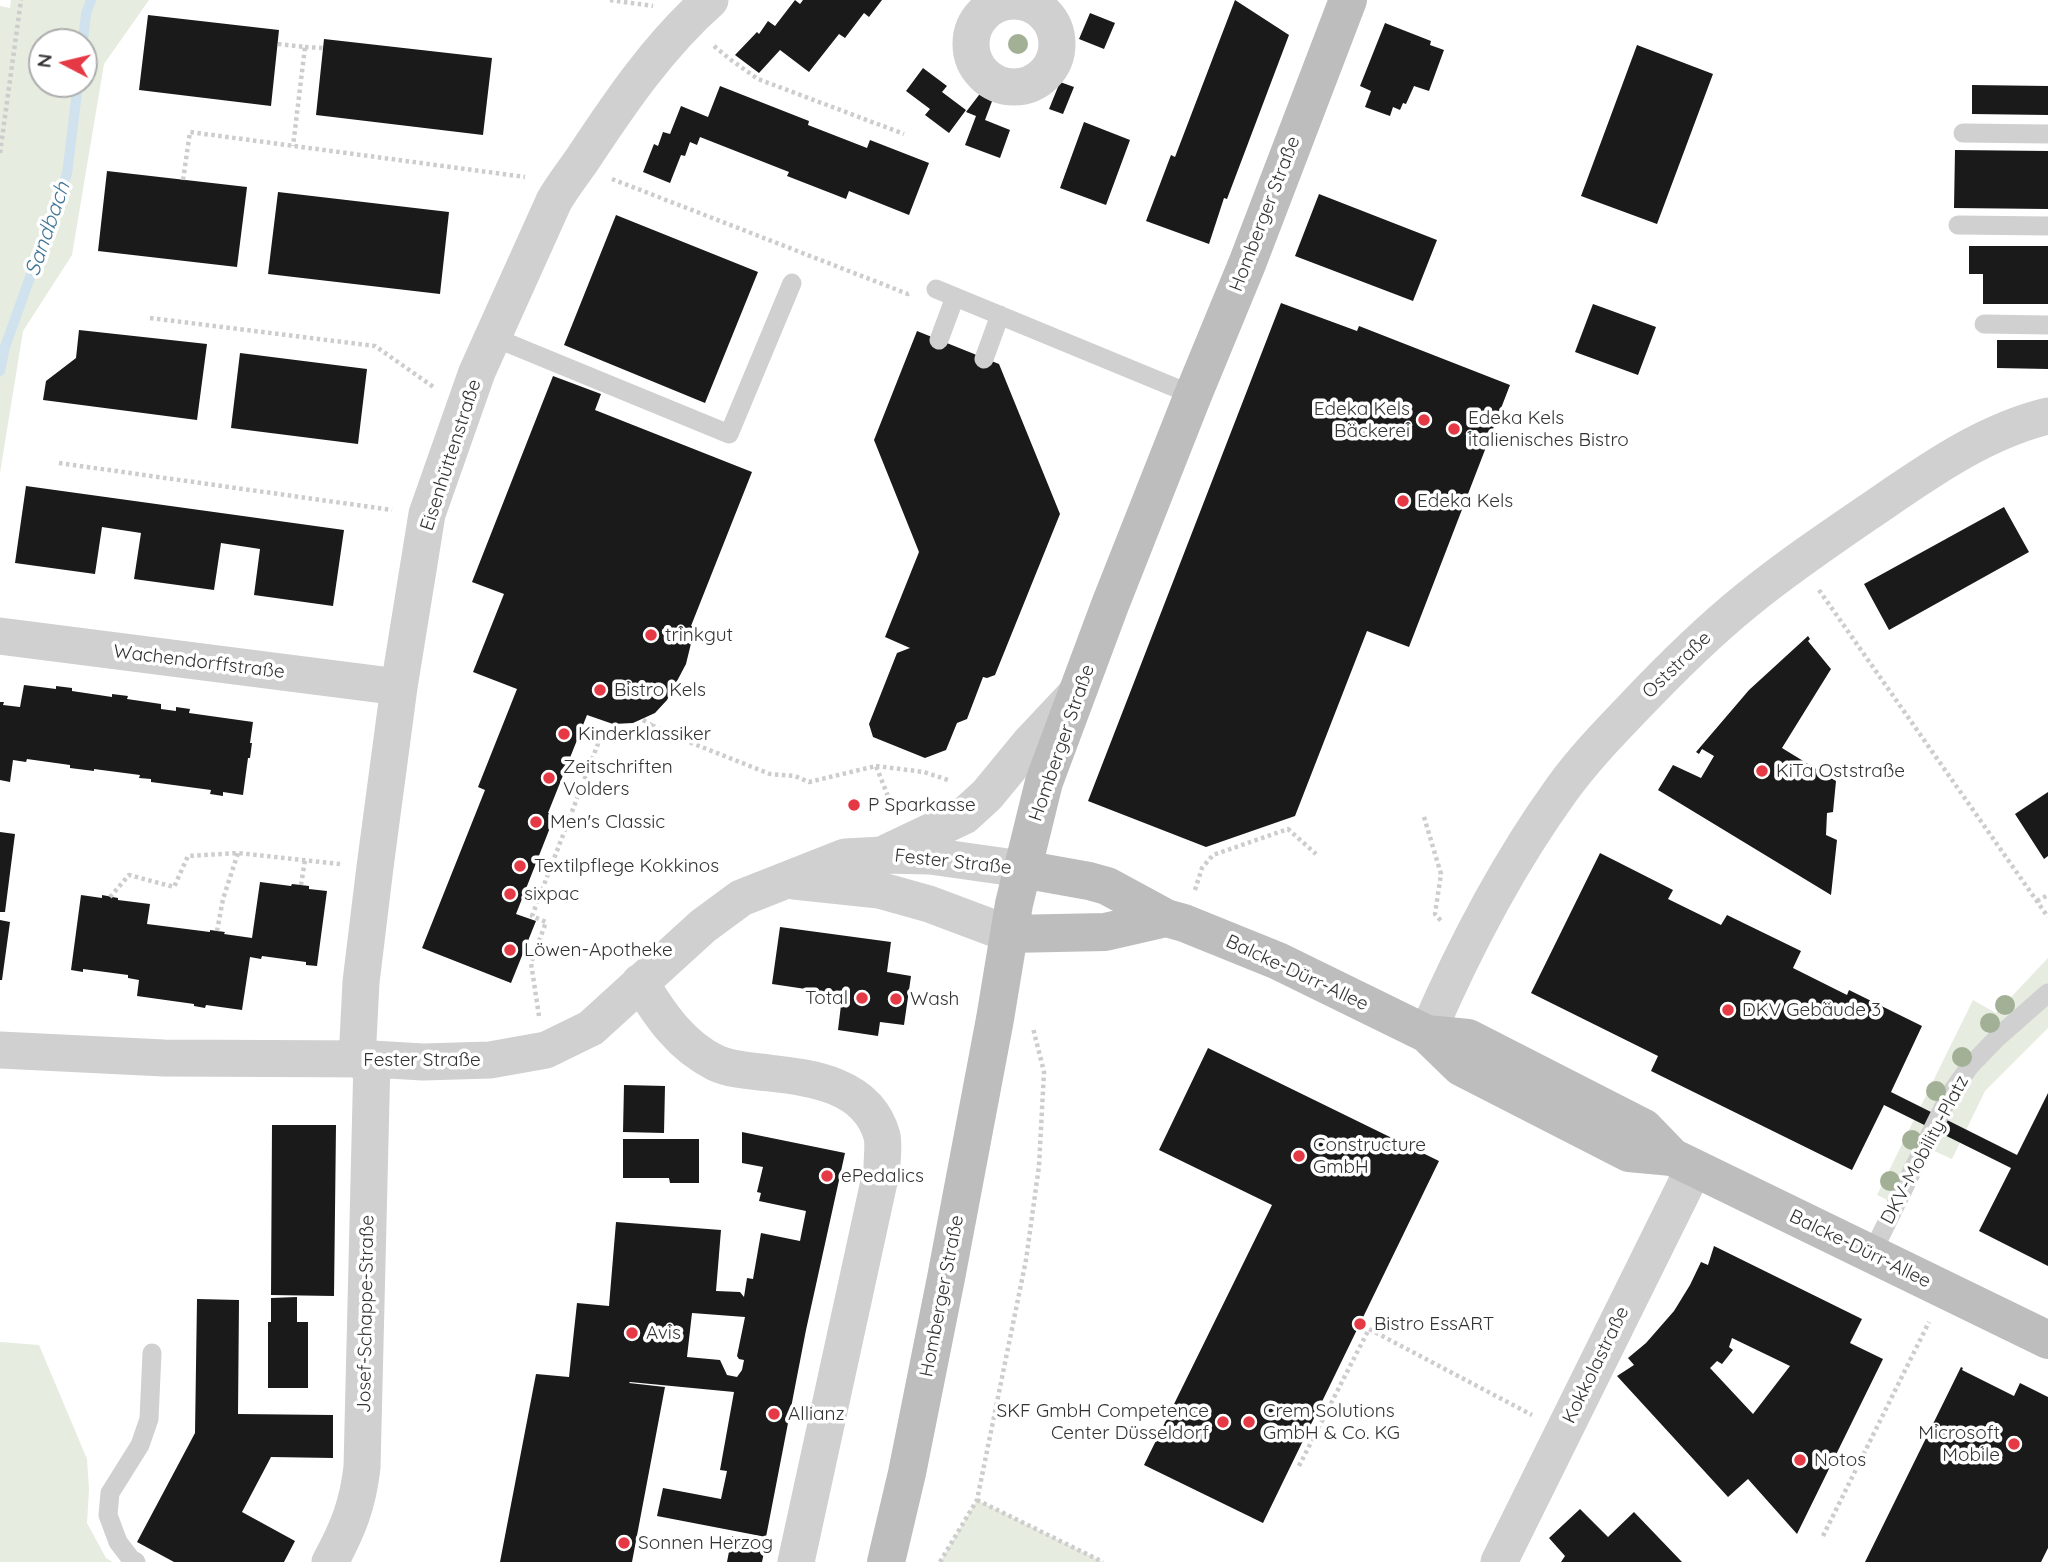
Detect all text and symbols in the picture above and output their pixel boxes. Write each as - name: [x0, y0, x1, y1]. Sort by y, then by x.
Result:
- north arrow: [28, 28, 98, 98]
- text: N: [31, 52, 57, 69]
- street label: Homberger Straße: [1225, 133, 1305, 295]
- water label: Sandbach: [20, 179, 76, 279]
- street label: Eisenhüttenstraße: [416, 376, 486, 534]
- place label: Edeka Kels Bäckerei: [1314, 398, 1410, 442]
- place label: Edeka Kels italienisches Bistro: [1468, 407, 1629, 451]
- marker: Edeka Kels Bäckerei: [1416, 412, 1432, 428]
- marker: Edeka Kels italienisches Bistro: [1446, 421, 1462, 437]
- place label: Edeka Kels: [1417, 490, 1513, 512]
- marker: Edeka Kels: [1395, 493, 1411, 509]
- place label: trinkgut: [665, 624, 733, 646]
- marker: trinkgut: [643, 627, 659, 643]
- street label: Oststraße: [1638, 627, 1716, 703]
- street label: Wachendorffstraße: [112, 640, 286, 684]
- street label: Homberger Straße: [1024, 662, 1100, 824]
- place label: Bistro Kels: [614, 679, 706, 701]
- marker: Bistro Kels: [592, 682, 608, 698]
- place label: Kinderklassiker: [578, 723, 711, 745]
- marker: Kinderklassiker: [556, 726, 572, 742]
- place label: Zeitschriften Volders: [563, 756, 673, 800]
- place label: KiTa Oststraße: [1776, 760, 1905, 782]
- marker: KiTa Oststraße: [1754, 763, 1770, 779]
- marker: Zeitschriften Volders: [541, 770, 557, 786]
- place label: P Sparkasse: [868, 794, 976, 816]
- marker: P Sparkasse: [846, 797, 862, 813]
- place label: Men's Classic: [550, 811, 665, 833]
- marker: Men's Classic: [528, 814, 544, 830]
- street label: Fester Straße: [893, 845, 1013, 879]
- place label: Textilpflege Kokkinos: [534, 855, 719, 877]
- marker: Textilpflege Kokkinos: [512, 858, 528, 874]
- place label: sixpac: [524, 883, 579, 905]
- marker: sixpac: [502, 886, 518, 902]
- street label: Balcke-Dürr-Allee: [1222, 930, 1372, 1016]
- place label: Löwen-Apotheke: [524, 939, 673, 961]
- marker: Löwen-Apotheke: [502, 942, 518, 958]
- place label: Total: [805, 987, 848, 1009]
- place label: Wash: [910, 988, 959, 1010]
- marker: Total: [854, 990, 870, 1006]
- marker: Wash: [888, 991, 904, 1007]
- place label: DKV Gebäude 3: [1742, 999, 1881, 1021]
- marker: DKV Gebäude 3: [1720, 1002, 1736, 1018]
- street label: Fester Straße: [363, 1049, 481, 1071]
- street label: DKV-Mobility-Platz: [1876, 1072, 1974, 1228]
- place label: Constructure GmbH: [1313, 1134, 1426, 1178]
- marker: Constructure GmbH: [1291, 1148, 1307, 1164]
- place label: ePedalics: [841, 1165, 924, 1187]
- marker: ePedalics: [819, 1168, 835, 1184]
- street label: Balcke-Dürr-Allee: [1786, 1205, 1934, 1293]
- street label: Homberger Straße: [915, 1213, 969, 1379]
- street label: Josef-Schappe-Straße: [353, 1215, 379, 1413]
- street label: Kokkolastraße: [1558, 1303, 1634, 1427]
- place label: Bistro EssART: [1374, 1313, 1494, 1335]
- marker: Bistro EssART: [1352, 1316, 1368, 1332]
- place label: Avis: [646, 1322, 681, 1344]
- marker: Avis: [624, 1325, 640, 1341]
- place label: SKF GmbH Competence Center Düsseldorf: [997, 1400, 1209, 1444]
- place label: Crem Solutions GmbH & Co. KG: [1263, 1400, 1400, 1444]
- place label: Allianz: [788, 1403, 845, 1425]
- marker: Allianz: [766, 1406, 782, 1422]
- marker: SKF GmbH Competence Center Düsseldorf: [1215, 1414, 1231, 1430]
- marker: Crem Solutions GmbH & Co. KG: [1241, 1414, 1257, 1430]
- place label: Microsoft Mobile: [1918, 1422, 2000, 1466]
- marker: Microsoft Mobile: [2006, 1436, 2022, 1452]
- place label: Notos: [1814, 1449, 1866, 1471]
- marker: Notos: [1792, 1452, 1808, 1468]
- place label: Sonnen Herzog: [638, 1532, 773, 1554]
- marker: Sonnen Herzog: [616, 1535, 632, 1551]

